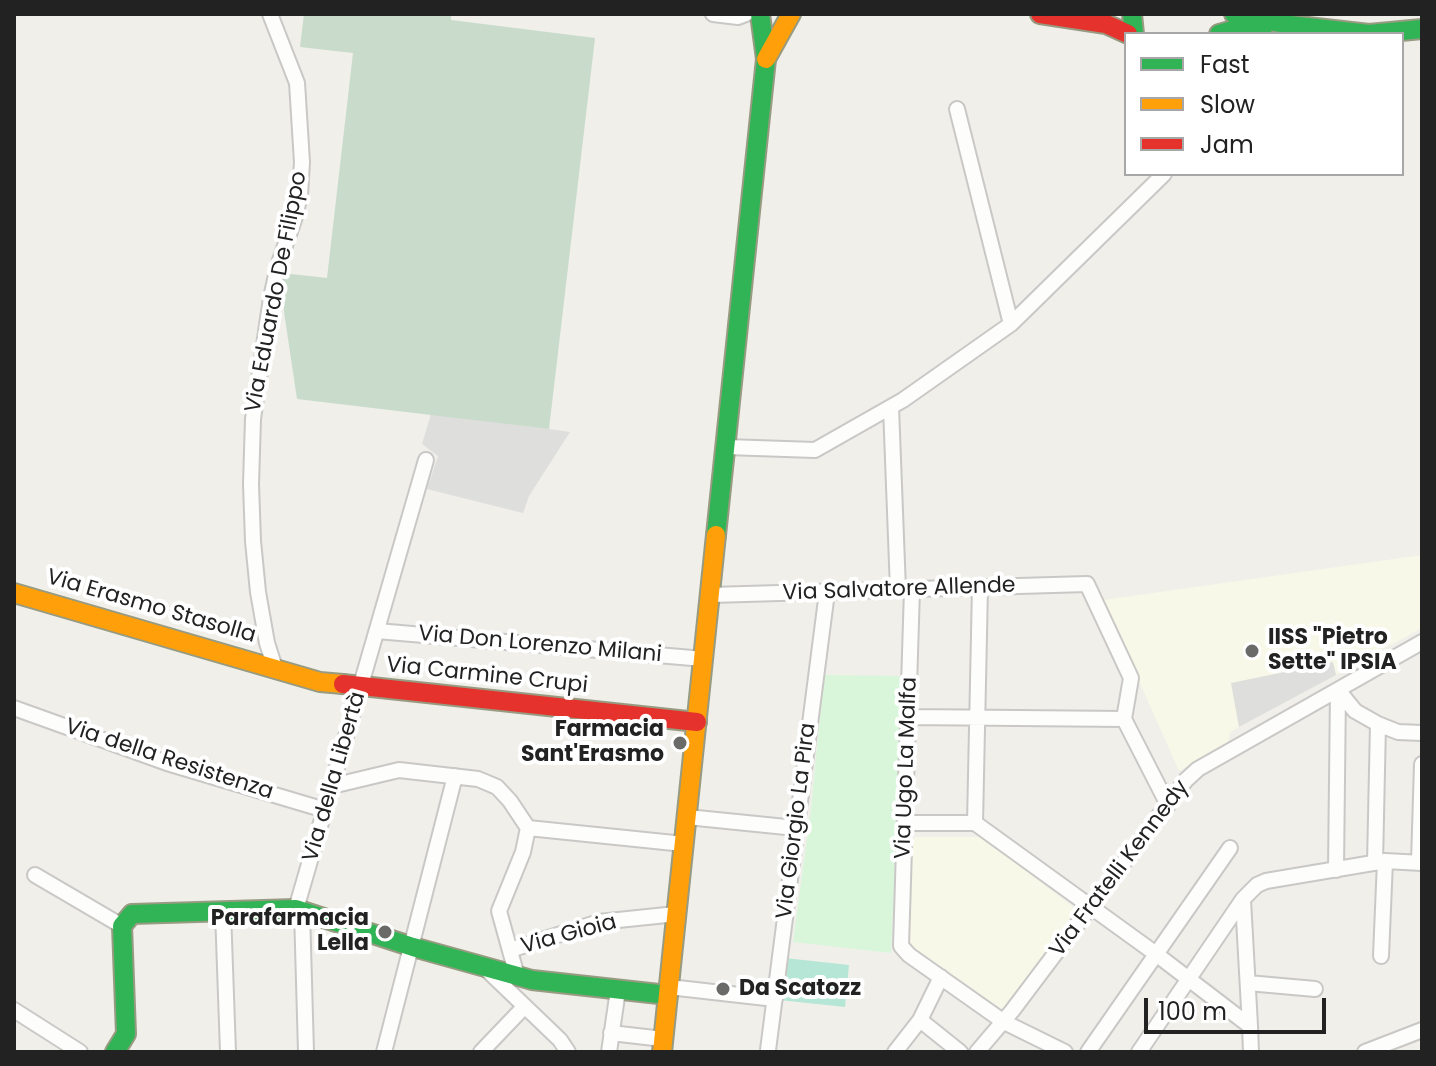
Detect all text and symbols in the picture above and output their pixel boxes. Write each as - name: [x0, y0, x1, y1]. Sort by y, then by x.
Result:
- legend: [1124, 32, 1404, 176]
- text: Fast: [1200, 48, 1250, 81]
- text: Slow: [1200, 88, 1255, 121]
- text: Jam: [1200, 128, 1254, 161]
- street label: Via Eduardo De Filippo: [241, 169, 313, 415]
- street label: Via Erasmo Stasolla: [43, 564, 259, 650]
- street label: Via Salvatore Allende: [782, 573, 1016, 607]
- street label: Via Don Lorenzo Milani: [417, 621, 663, 669]
- place label: IISS "Pietro Sette" IPSIA: [1268, 625, 1397, 676]
- marker: IISS "Pietro Sette" IPSIA: [1243, 642, 1261, 660]
- street label: Via Carmine Crupi: [385, 652, 589, 700]
- street label: Via Ugo La Malfa: [891, 676, 923, 860]
- street label: Via della Libertà: [298, 689, 372, 865]
- street label: Via della Resistenza: [62, 714, 276, 806]
- place label: Farmacia Sant'Erasmo: [521, 717, 664, 768]
- street label: Via Giorgio La Pira: [772, 721, 822, 921]
- marker: Farmacia Sant'Erasmo: [671, 734, 689, 752]
- street label: Via Fratelli Kennedy: [1045, 775, 1195, 963]
- place label: Parafarmacia Lella: [211, 906, 369, 958]
- street label: Via Gioia: [518, 910, 620, 960]
- marker: Parafarmacia Lella: [376, 923, 394, 941]
- place label: Da Scatozz: [739, 976, 861, 1002]
- marker: Da Scatozz: [714, 980, 732, 998]
- scale bar: [1148, 982, 1330, 1032]
- text: 100 m: [1158, 995, 1227, 1028]

